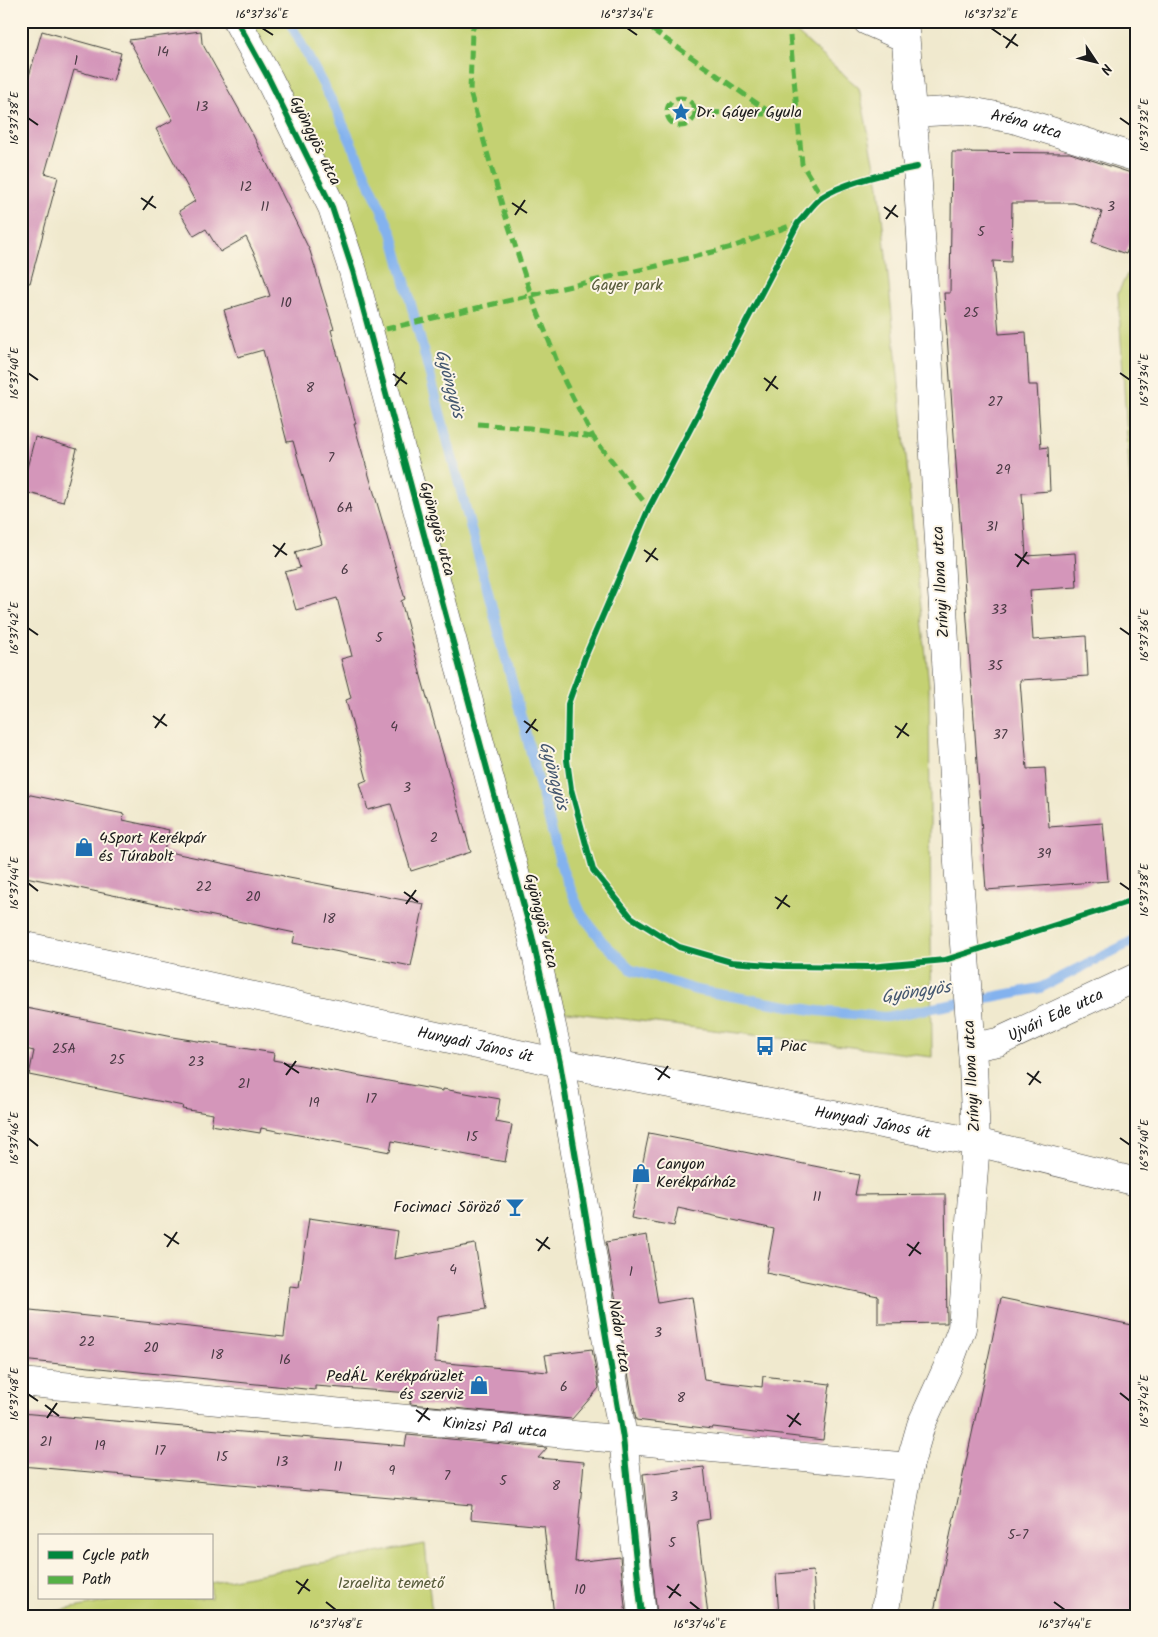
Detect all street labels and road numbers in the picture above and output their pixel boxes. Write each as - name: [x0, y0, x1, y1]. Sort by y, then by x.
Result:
- street label: Gyöngyös utca: [282, 92, 348, 190]
- street label: Aréna utca: [989, 103, 1065, 146]
- street label: Gyöngyös utca: [412, 479, 462, 579]
- street label: Zrínyi Ilona utca: [926, 525, 956, 639]
- street label: Gyöngyös utca: [517, 871, 565, 971]
- street label: Ujvári Ede utca: [1004, 982, 1108, 1048]
- street label: Zrínyi Ilona utca: [957, 1019, 987, 1133]
- street label: Hunyadi János út: [415, 1020, 536, 1069]
- street label: Hunyadi János út: [812, 1099, 934, 1146]
- street label: Nádor utca: [601, 1298, 637, 1374]
- street label: Kinizsi Pál utca: [441, 1410, 548, 1445]

